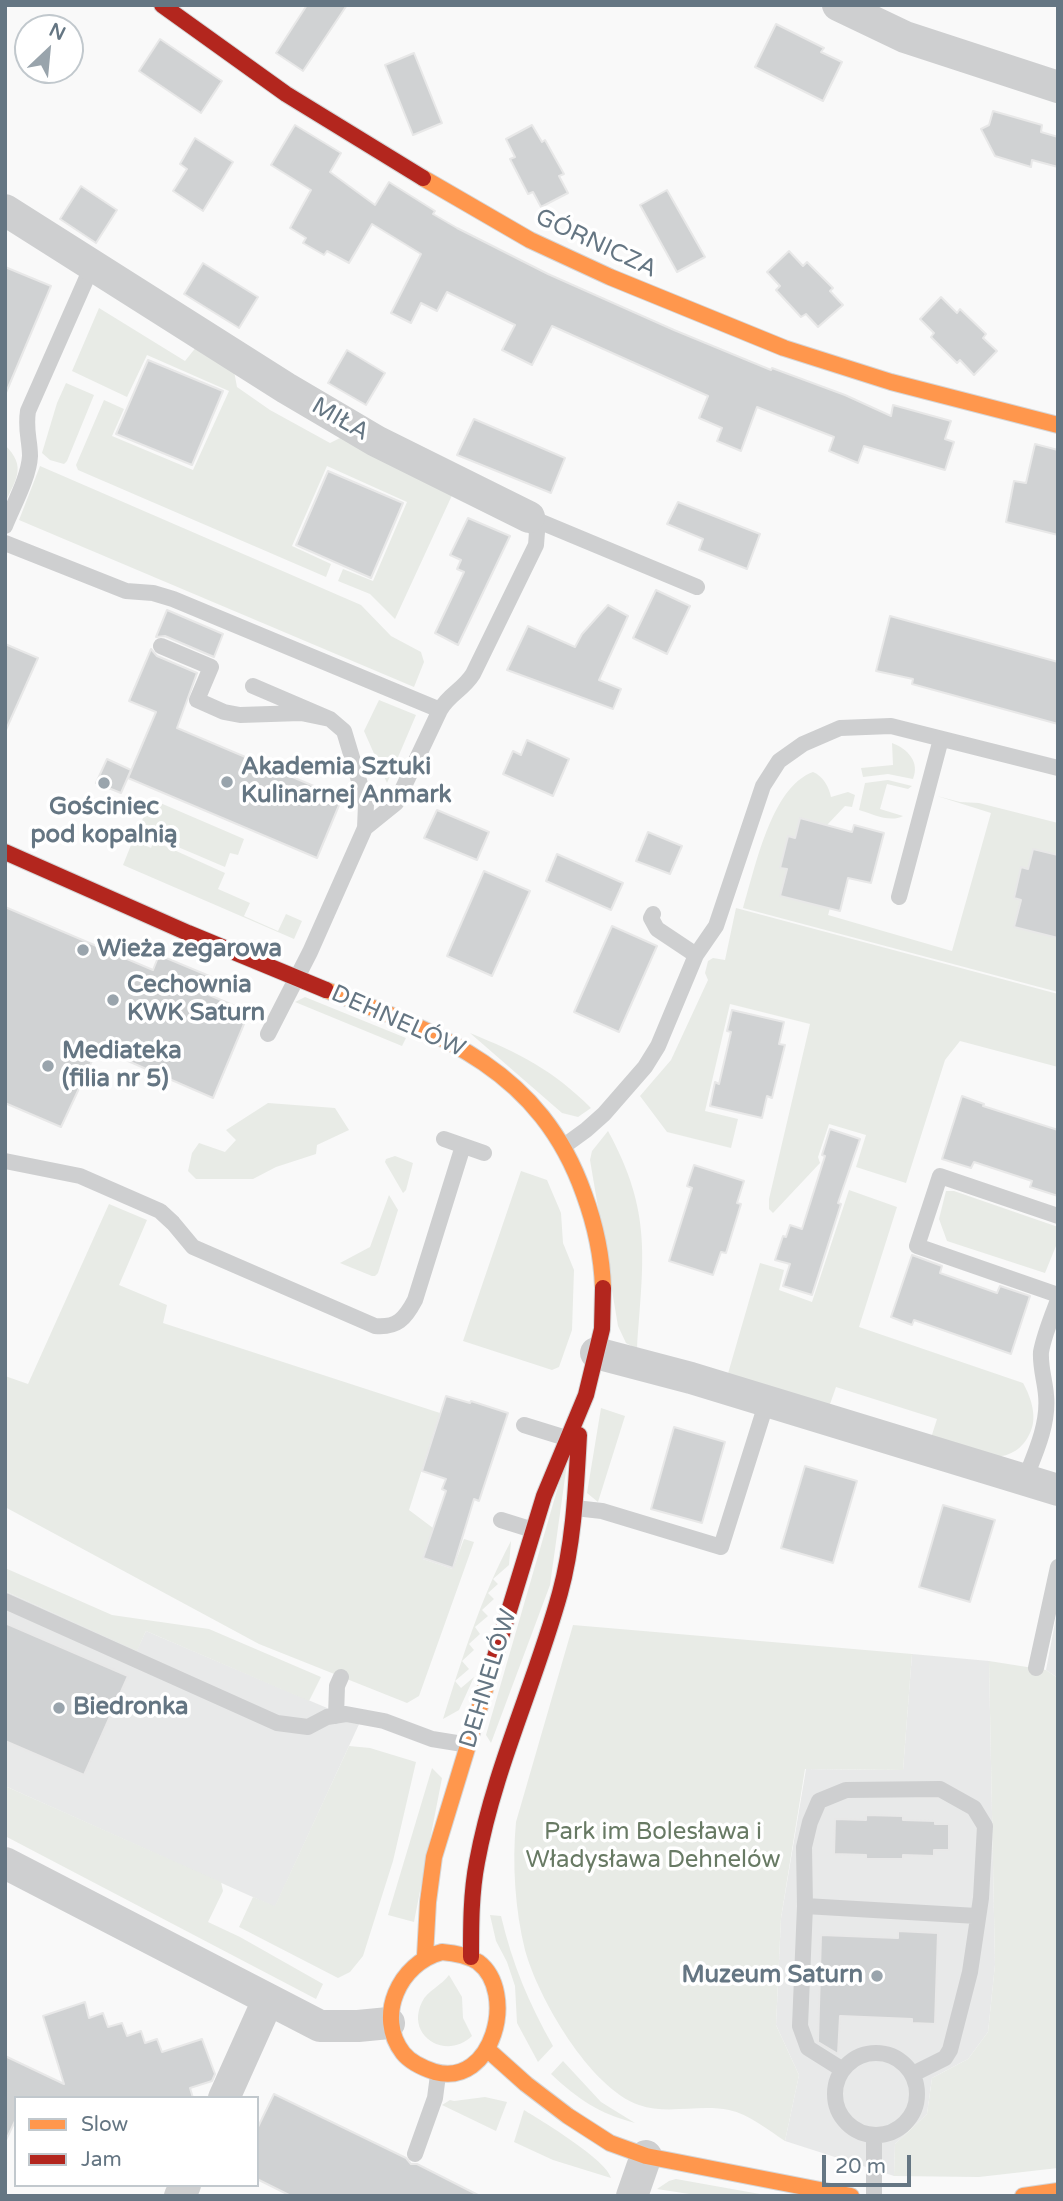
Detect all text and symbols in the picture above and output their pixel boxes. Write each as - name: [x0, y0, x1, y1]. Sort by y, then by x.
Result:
- north arrow: [14, 14, 84, 84]
- text: N: [46, 19, 69, 45]
- street label: GÓRNICZA: [531, 203, 661, 285]
- street label: MIŁA: [306, 392, 374, 448]
- place label: Akademia Sztuki Kulinarnej Anmark: [241, 754, 452, 810]
- marker: Akademia Sztuki Kulinarnej Anmark: [219, 774, 235, 790]
- marker: Gościniec pod kopalnią: [96, 775, 112, 791]
- place label: Gościniec pod kopalnią: [30, 794, 178, 850]
- place label: Wieża zegarowa: [97, 936, 282, 964]
- marker: Wieża zegarowa: [75, 942, 91, 958]
- place label: Cechownia KWK Saturn: [127, 972, 265, 1028]
- street label: DEHNELÓW: [327, 980, 469, 1064]
- marker: Cechownia KWK Saturn: [105, 992, 121, 1008]
- place label: Mediateka (filia nr 5): [62, 1038, 182, 1094]
- marker: Mediateka (filia nr 5): [40, 1058, 56, 1074]
- street label: DEHNELÓW: [454, 1606, 524, 1752]
- place label: Biedronka: [73, 1694, 189, 1722]
- marker: Biedronka: [51, 1700, 67, 1716]
- park label: Park im Bolesława i Władysława Dehnelów: [526, 1819, 780, 1875]
- place label: Muzeum Saturn: [682, 1962, 863, 1990]
- marker: Muzeum Saturn: [869, 1968, 885, 1984]
- legend: [14, 2096, 259, 2187]
- text: Slow: [81, 2112, 128, 2137]
- scale bar: [825, 2142, 914, 2186]
- text: Jam: [81, 2147, 122, 2172]
- text: 20 m: [835, 2154, 886, 2179]

